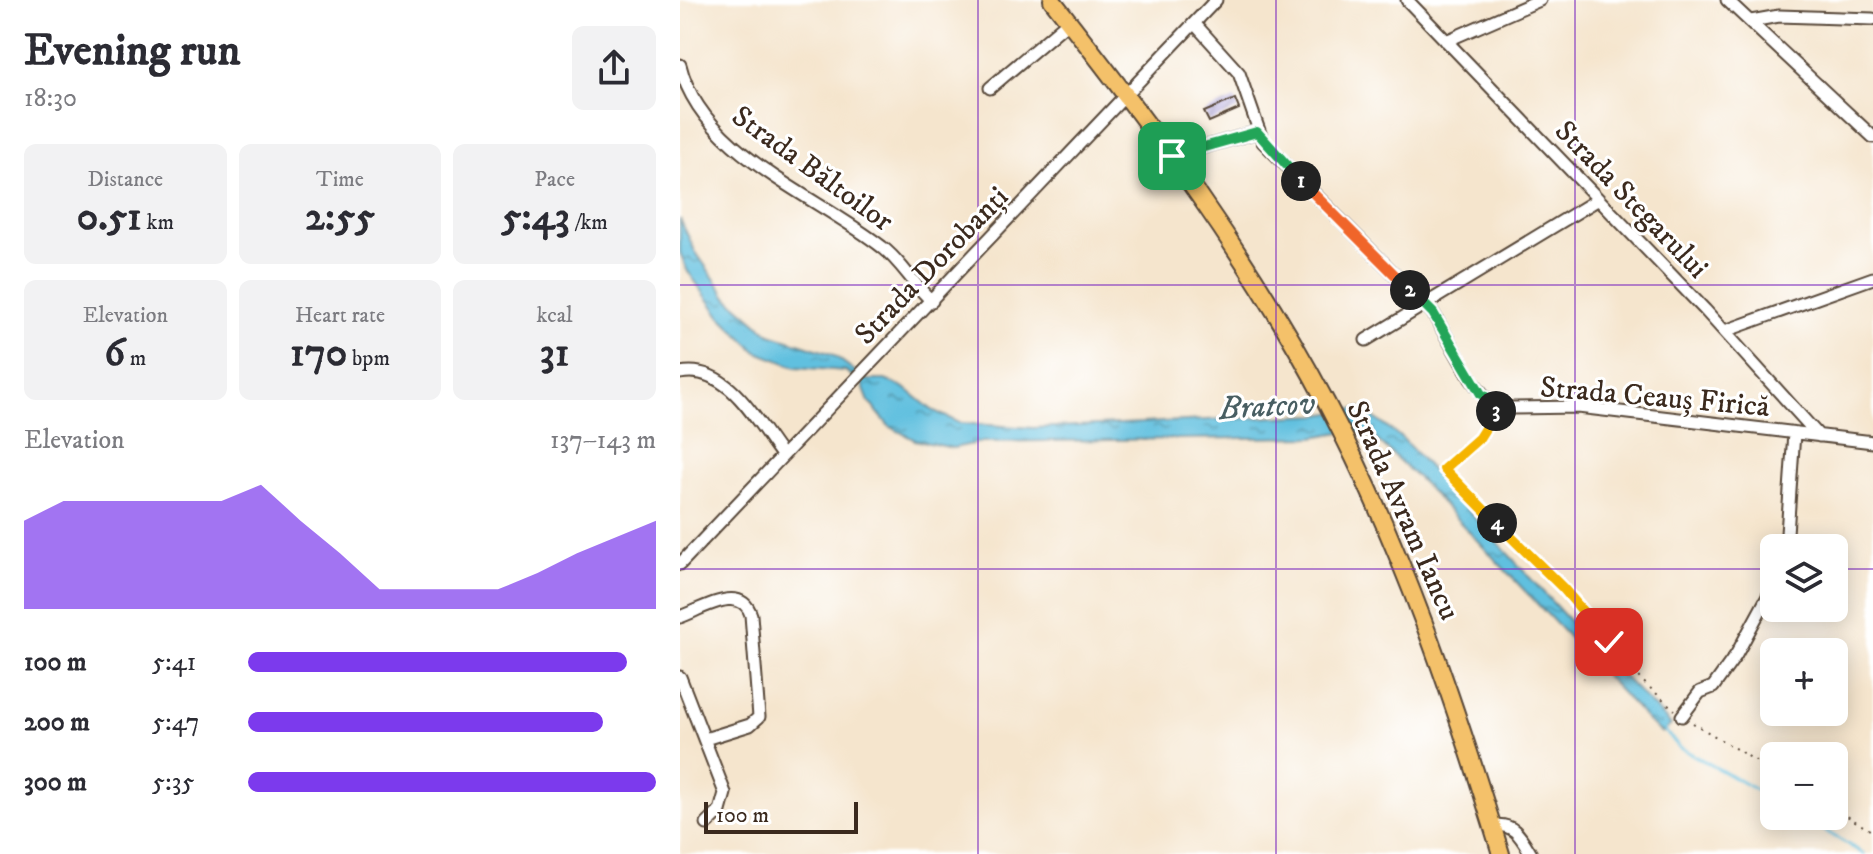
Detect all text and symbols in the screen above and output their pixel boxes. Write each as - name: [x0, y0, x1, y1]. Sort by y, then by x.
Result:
- text: Evening run: [24, 24, 241, 79]
- button: share: [572, 26, 656, 110]
- text: 18:30: [24, 82, 77, 115]
- street label: Strada Băltoilor: [724, 98, 900, 240]
- street label: Strada Stegarului: [1546, 113, 1716, 287]
- pin: [1138, 122, 1206, 190]
- icon: arrive: [1150, 134, 1194, 178]
- pin: 1: [1281, 161, 1321, 201]
- text: Distance: [87, 166, 163, 193]
- text: Time: [316, 166, 364, 193]
- text: Pace: [534, 166, 575, 193]
- text: 1: [1297, 167, 1305, 194]
- street label: Strada Dorobanți: [847, 179, 1017, 353]
- text: 0.51: [77, 193, 142, 243]
- text: 2:55: [305, 193, 375, 243]
- text: 5:43: [501, 193, 570, 243]
- text: km: [142, 209, 174, 236]
- text: /km: [570, 209, 608, 236]
- pin: 2: [1390, 270, 1430, 310]
- text: 2: [1405, 276, 1415, 303]
- text: Elevation: [83, 302, 168, 329]
- text: Heart rate: [295, 302, 385, 329]
- text: kcal: [537, 302, 573, 329]
- text: 6: [104, 329, 125, 379]
- text: 170: [290, 329, 347, 379]
- text: 31: [540, 329, 569, 379]
- text: m: [125, 345, 146, 372]
- text: bpm: [347, 345, 390, 372]
- street label: Strada Ceauș Firică: [1539, 369, 1771, 426]
- water label: Bratcov: [1217, 385, 1316, 430]
- pin: 3: [1476, 391, 1516, 431]
- street label: Strada Avram Iancu: [1338, 395, 1468, 626]
- text: 3: [1492, 397, 1500, 424]
- text: Elevation: [24, 424, 125, 457]
- text: 137–143 m: [550, 424, 656, 457]
- pin: 4: [1477, 503, 1517, 543]
- text: 4: [1491, 509, 1503, 536]
- map controls: [1760, 534, 1848, 830]
- button: layers: [1760, 534, 1848, 622]
- pin: [1575, 608, 1643, 676]
- icon: check: [1587, 620, 1631, 664]
- button: +: [1760, 638, 1848, 726]
- text: 100 m: [24, 646, 87, 679]
- text: 5:41: [152, 646, 196, 679]
- text: 200 m: [24, 706, 90, 739]
- text: 5:47: [152, 706, 200, 739]
- button: −: [1760, 742, 1848, 830]
- text: 300 m: [24, 766, 87, 799]
- text: 5:35: [152, 766, 194, 799]
- scale bar: [704, 798, 858, 834]
- text: 100 m: [716, 802, 769, 829]

